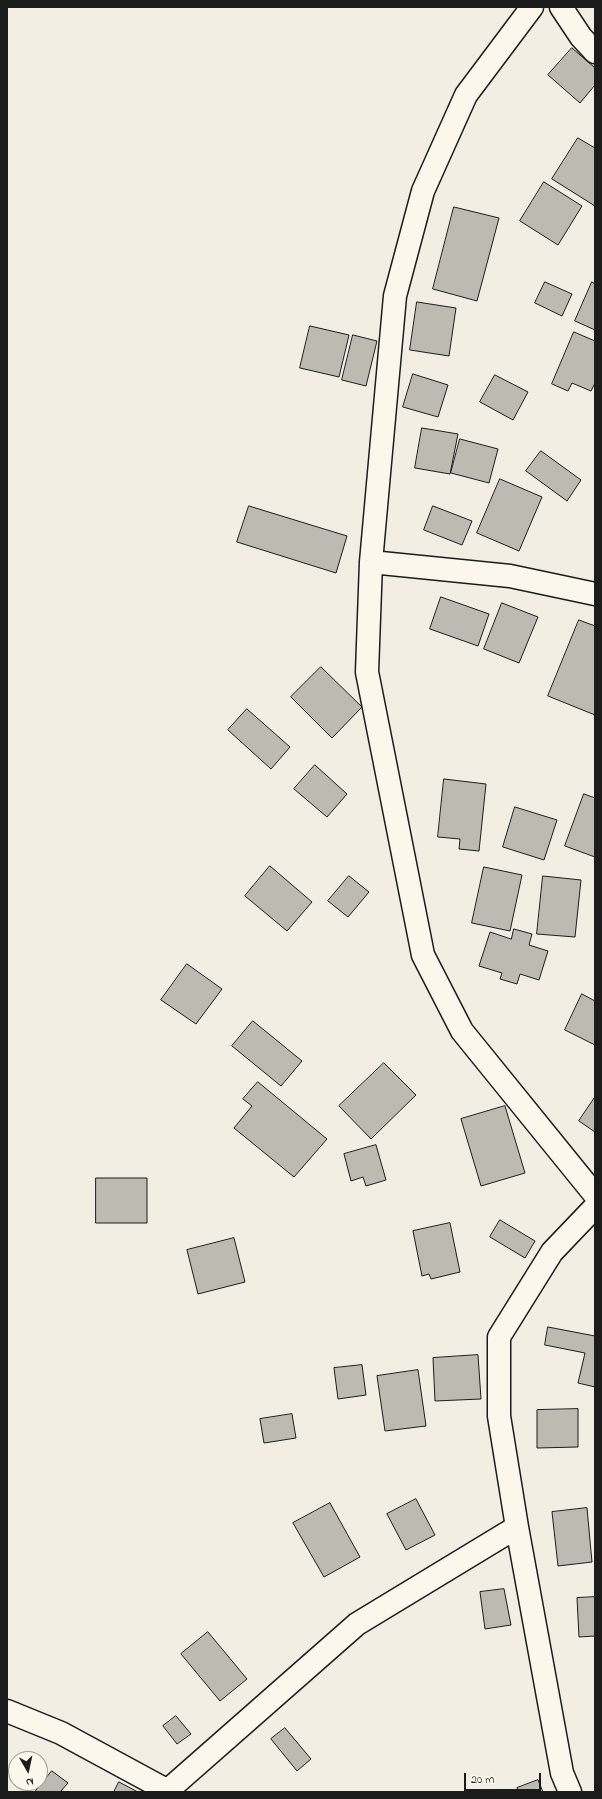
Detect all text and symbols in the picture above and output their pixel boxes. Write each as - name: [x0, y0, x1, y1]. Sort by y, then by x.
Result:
- north arrow: [8, 1751, 48, 1791]
- scale bar: [466, 1765, 543, 1791]
- text: 20 m: [471, 1771, 494, 1789]
- text: N: [25, 1773, 35, 1790]

